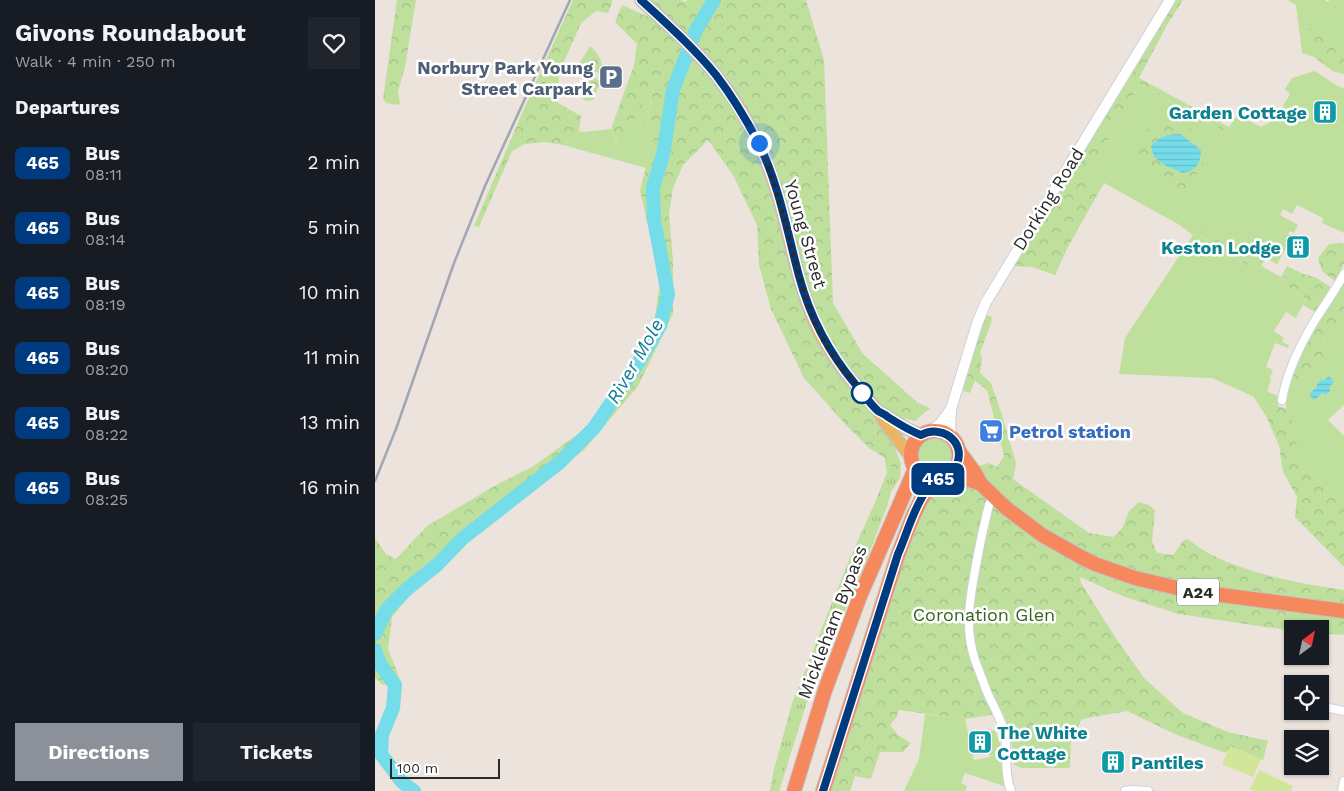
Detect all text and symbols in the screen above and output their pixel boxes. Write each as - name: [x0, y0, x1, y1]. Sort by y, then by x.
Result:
- button: heart: [308, 17, 360, 69]
- text: Givons Roundabout: [15, 19, 246, 47]
- text: Walk · 4 min · 250 m: [15, 52, 175, 71]
- place label: Norbury Park Young Street Carpark: [417, 57, 594, 99]
- parking icon: Norbury Park Young Street Carpark: [598, 64, 624, 90]
- text: Departures: [15, 96, 120, 119]
- building icon: Garden Cottage: [1312, 99, 1338, 125]
- place label: Garden Cottage: [1169, 102, 1307, 123]
- your location: [747, 131, 772, 156]
- text: Bus: [85, 142, 120, 165]
- street label: Dorking Road: [1008, 144, 1088, 254]
- text: 2 min: [308, 151, 360, 174]
- text: 465: [26, 152, 59, 173]
- text: 08:11: [85, 165, 122, 184]
- street label: Young Street: [780, 177, 832, 291]
- text: Bus: [85, 207, 120, 230]
- text: 5 min: [308, 216, 360, 239]
- text: 465: [26, 217, 59, 238]
- text: 08:14: [85, 230, 126, 249]
- building icon: Keston Lodge: [1285, 234, 1311, 260]
- place label: Keston Lodge: [1161, 237, 1281, 258]
- text: Bus: [85, 272, 120, 295]
- text: 10 min: [299, 281, 360, 304]
- text: 465: [26, 282, 59, 303]
- text: 08:19: [85, 295, 126, 314]
- water label: River Mole: [601, 314, 669, 408]
- text: Bus: [85, 337, 120, 360]
- text: 11 min: [304, 346, 360, 369]
- text: 465: [26, 347, 59, 368]
- text: 08:20: [85, 360, 129, 379]
- unlabelled marker: [851, 382, 873, 404]
- text: Bus: [85, 402, 120, 425]
- text: 13 min: [300, 411, 360, 434]
- text: 465: [26, 412, 59, 433]
- supermarket icon: Petrol station: [978, 418, 1004, 444]
- place label: Petrol station: [1009, 421, 1131, 442]
- text: 08:22: [85, 425, 128, 444]
- line badge: 465: [909, 463, 967, 495]
- text: Bus: [85, 467, 120, 490]
- text: 465: [921, 468, 955, 489]
- text: 16 min: [300, 476, 360, 499]
- text: 465: [26, 477, 59, 498]
- text: 08:25: [85, 490, 128, 509]
- street label: Mickleham Bypass: [793, 542, 871, 702]
- road number: A24: [1177, 578, 1219, 606]
- park label: Coronation Glen: [913, 604, 1055, 625]
- north arrow: [1284, 620, 1329, 665]
- map controls: [1284, 620, 1329, 775]
- button: locate: [1284, 675, 1329, 720]
- place label: The White Cottage: [997, 722, 1088, 764]
- button: Directions: [15, 723, 183, 781]
- button: Tickets: [193, 723, 360, 781]
- building icon: The White Cottage: [967, 729, 993, 755]
- button: layers: [1284, 730, 1329, 775]
- building icon: Pantiles: [1100, 749, 1126, 775]
- place label: Pantiles: [1131, 752, 1204, 773]
- scale bar: [390, 756, 500, 779]
- text: 100 m: [397, 760, 438, 776]

